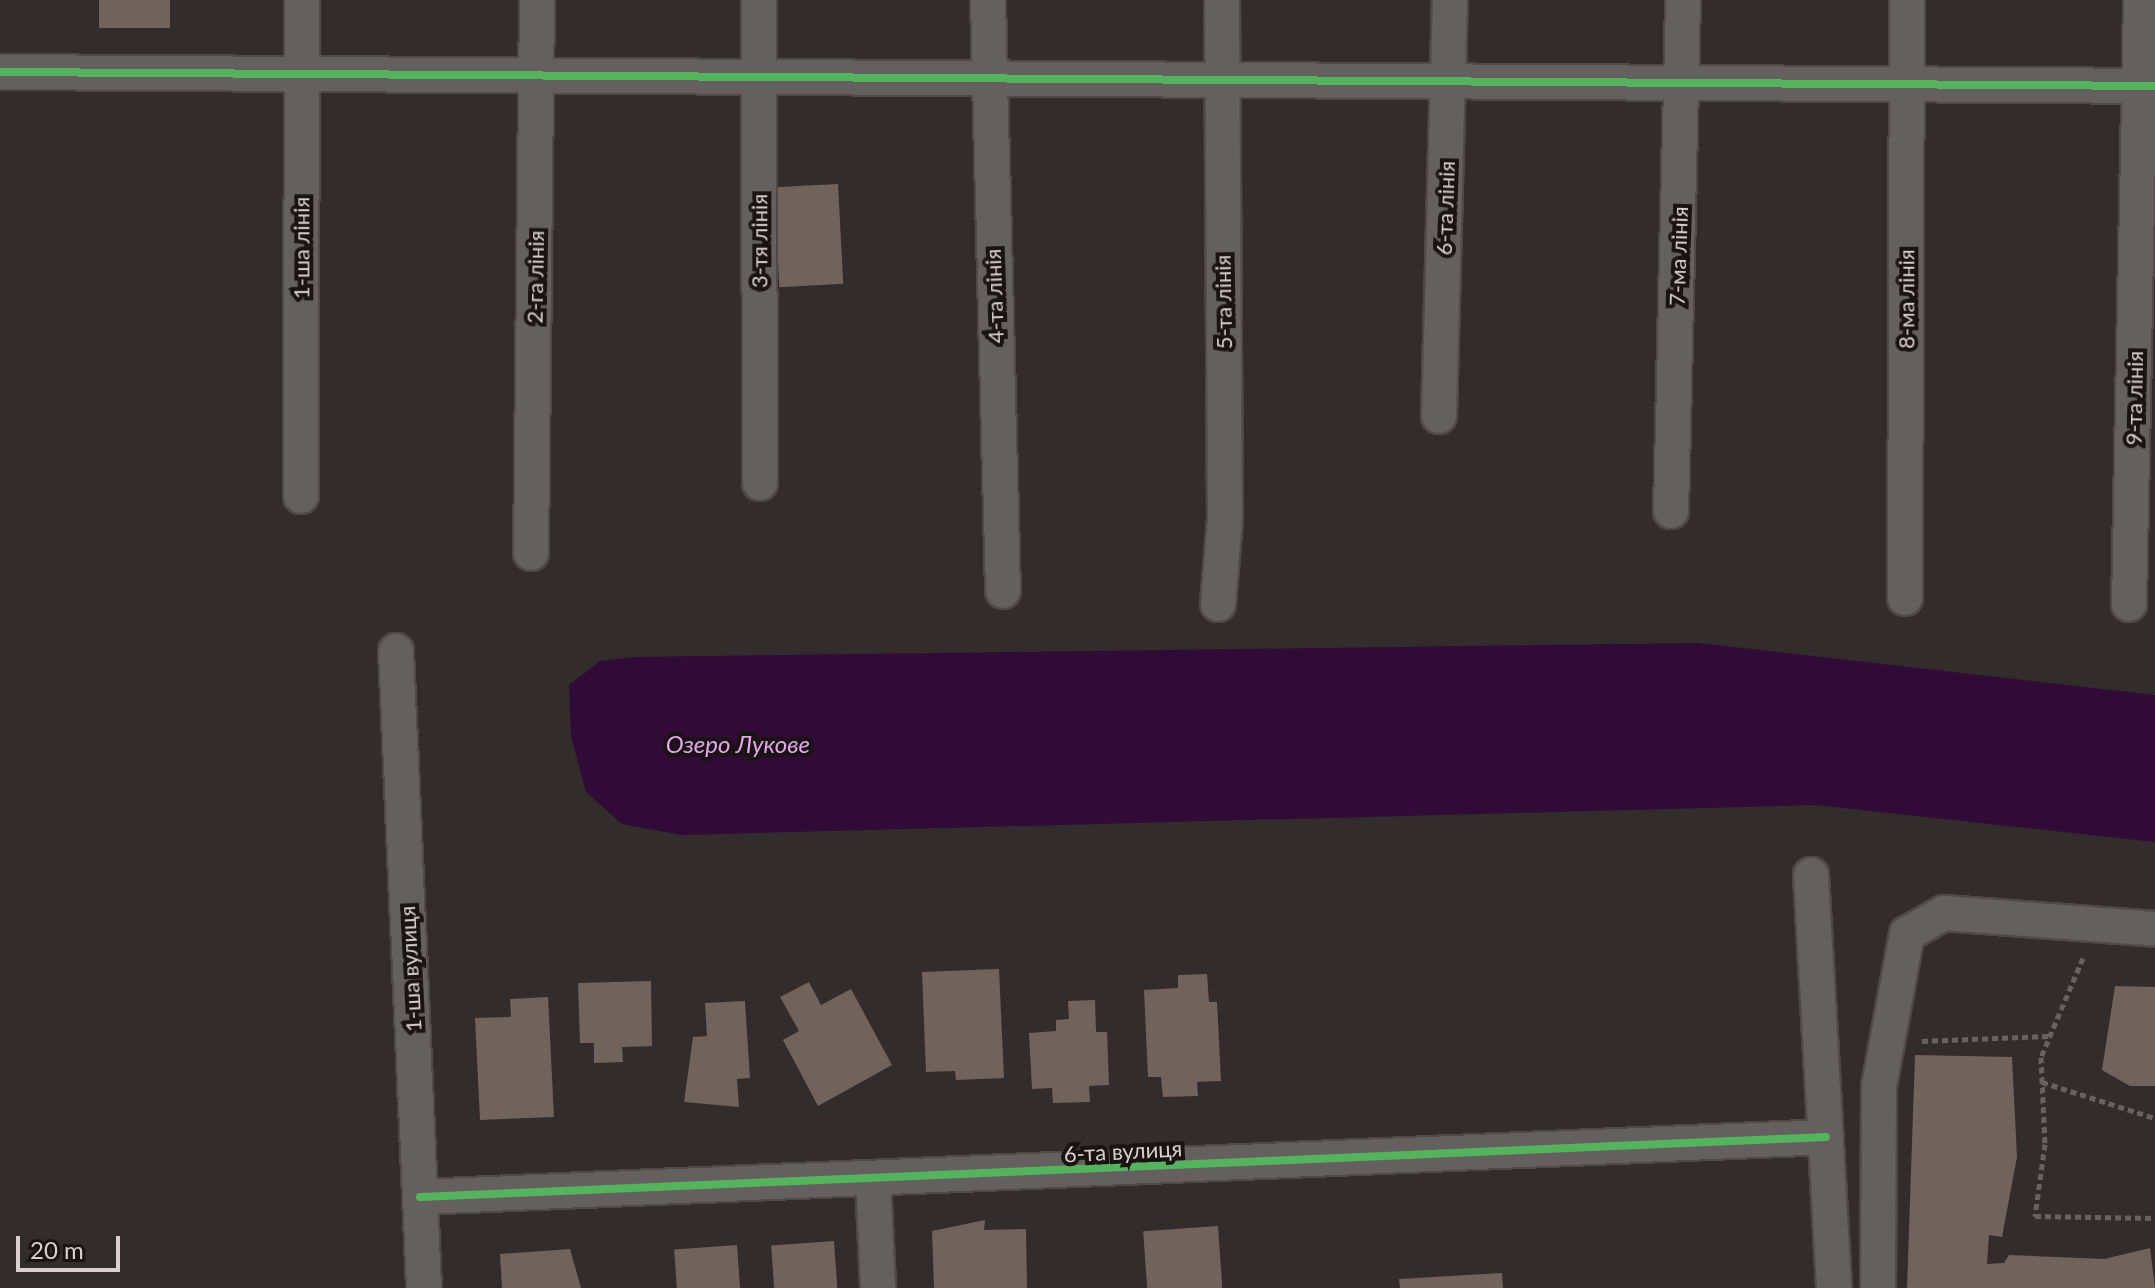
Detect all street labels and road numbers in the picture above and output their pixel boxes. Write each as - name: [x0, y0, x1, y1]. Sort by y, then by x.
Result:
- street label: 6-та лінія: [1430, 160, 1460, 256]
- street label: 3-тя лінія: [746, 194, 772, 288]
- street label: 1-ша лінія: [288, 197, 314, 299]
- street label: 7-ма лінія: [1663, 206, 1693, 306]
- street label: 2-га лінія: [521, 230, 549, 324]
- street label: 4-та лінія: [979, 248, 1009, 344]
- street label: 8-ма лінія: [1893, 249, 1919, 349]
- street label: 5-та лінія: [1209, 254, 1237, 350]
- street label: 9-та лінія: [2120, 350, 2148, 446]
- street label: 1-ша вулиця: [394, 905, 426, 1033]
- street label: 6-та вулиця: [1063, 1135, 1183, 1167]

